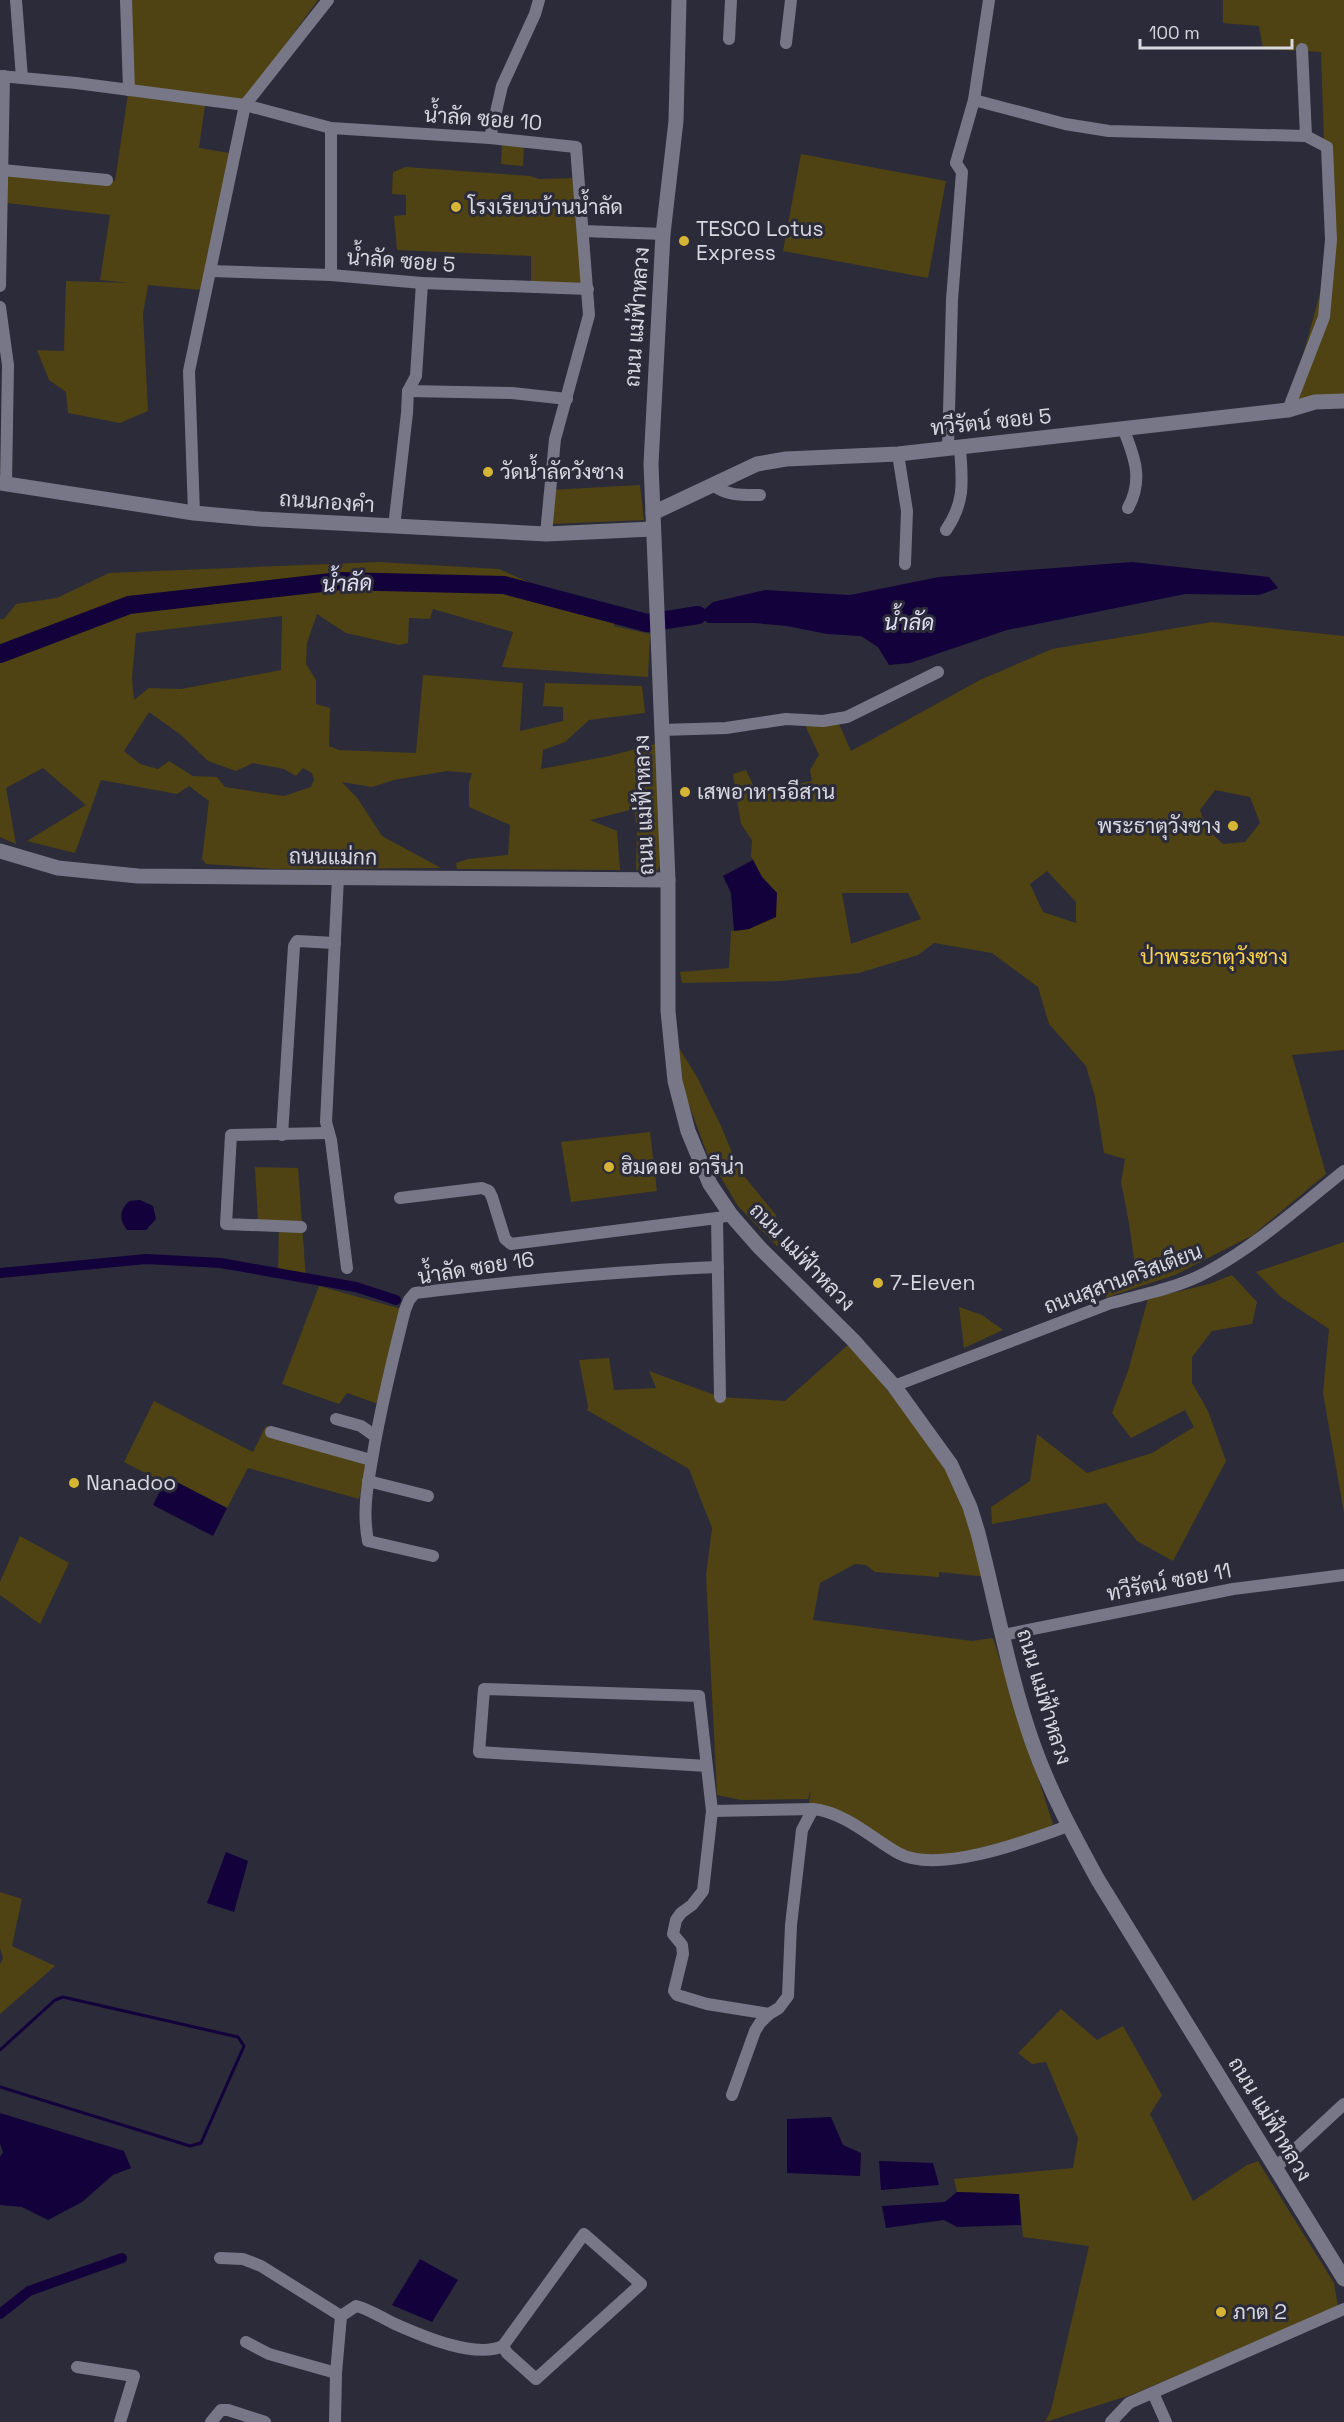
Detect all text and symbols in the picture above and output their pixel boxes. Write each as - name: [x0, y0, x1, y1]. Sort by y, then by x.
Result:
- scale bar: [1140, 12, 1292, 50]
- text: 100 m: [1149, 21, 1200, 44]
- street label: น้ำลัด ซอย 10: [423, 97, 543, 136]
- place label: โรงเรียนบ้านน้ำลัด: [467, 189, 623, 220]
- marker: โรงเรียนบ้านน้ำลัด: [449, 200, 463, 214]
- place label: TESCO Lotus Express: [696, 215, 824, 266]
- marker: TESCO Lotus Express: [677, 234, 691, 248]
- street label: น้ำลัด ซอย 5: [346, 239, 457, 278]
- street label: ถนน แม่ฟ้าหลวง: [618, 246, 655, 388]
- street label: ทวีรัตน์ ซอย 5: [929, 402, 1053, 441]
- place label: วัดน้ำลัดวังซาง: [500, 454, 624, 485]
- marker: วัดน้ำลัดวังซาง: [481, 465, 495, 479]
- street label: ถนนกองคำ: [278, 485, 376, 518]
- water label: น้ำลัด: [321, 563, 373, 598]
- water label: น้ำลัด: [884, 603, 934, 636]
- street label: ถนน แม่ฟ้าหลวง: [628, 734, 659, 876]
- place label: เสพอาหารอีสาน: [697, 778, 835, 805]
- marker: เสพอาหารอีสาน: [678, 785, 692, 799]
- place label: พระธาตุวังซาง: [1097, 812, 1221, 840]
- marker: พระธาตุวังซาง: [1226, 819, 1240, 833]
- street label: ถนนแม่กก: [289, 842, 377, 871]
- park label: ป่าพระธาตุวังซาง: [1140, 943, 1288, 971]
- place label: ฮิมดอย อารีน่า: [621, 1153, 744, 1180]
- marker: ฮิมดอย อารีน่า: [602, 1160, 616, 1174]
- street label: ถนน แม่ฟ้าหลวง: [744, 1197, 861, 1317]
- street label: ถนนสุสานคริสเตียน: [1040, 1237, 1206, 1321]
- street label: น้ำลัด ซอย 16: [415, 1241, 536, 1290]
- place label: 7-Eleven: [890, 1269, 975, 1296]
- marker: 7-Eleven: [871, 1276, 885, 1290]
- place label: Nanadoo: [86, 1469, 176, 1496]
- marker: Nanadoo: [67, 1476, 81, 1490]
- street label: ทวีรัตน์ ซอย 11: [1104, 1556, 1234, 1607]
- street label: ถนน แม่ฟ้าหลวง: [1011, 1626, 1078, 1768]
- street label: ถนน แม่ฟ้าหลวง: [1223, 2052, 1318, 2186]
- place label: ภาต 2: [1233, 2298, 1287, 2325]
- marker: ภาต 2: [1214, 2305, 1228, 2319]

